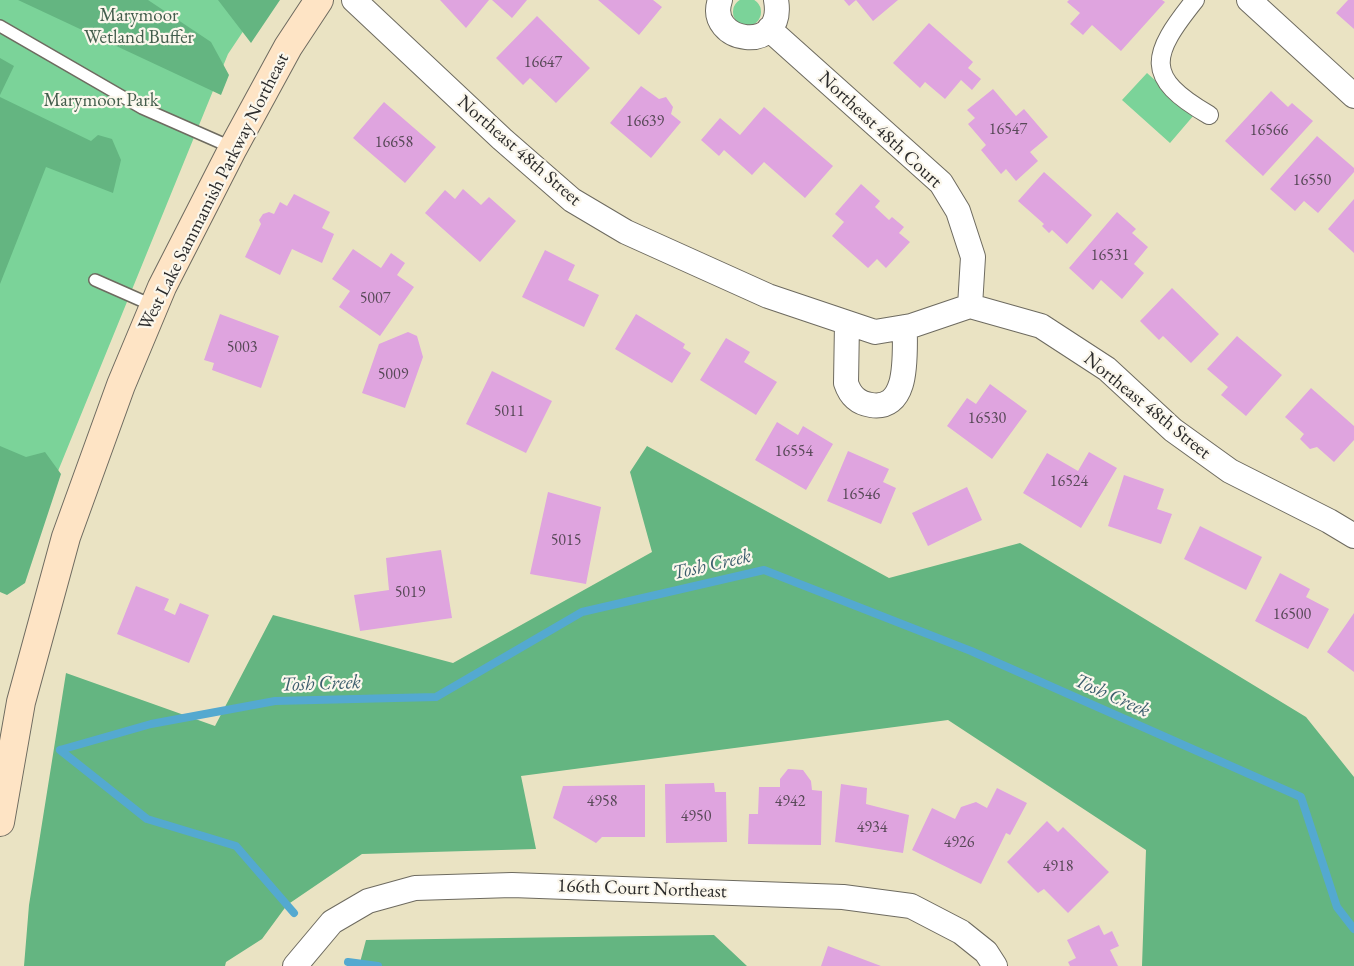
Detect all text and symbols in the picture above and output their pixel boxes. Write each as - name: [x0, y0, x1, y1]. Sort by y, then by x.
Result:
- park label: Marymoor Wetland Buffer: [84, 5, 194, 49]
- street label: West Lake Sammamish Parkway Northeast: [134, 49, 294, 335]
- house number: 16647: [524, 53, 562, 73]
- street label: Northeast 48th Court: [814, 67, 946, 193]
- park label: Marymoor Park: [43, 90, 159, 112]
- street label: Northeast 48th Street: [452, 91, 586, 211]
- house number: 16639: [626, 112, 664, 132]
- house number: 16547: [989, 120, 1027, 140]
- house number: 16566: [1250, 121, 1288, 141]
- house number: 16658: [375, 133, 413, 153]
- house number: 16550: [1293, 171, 1331, 191]
- house number: 16531: [1091, 246, 1129, 266]
- house number: 5007: [360, 289, 390, 309]
- house number: 5003: [227, 338, 257, 358]
- street label: Northeast 48th Street: [1079, 348, 1215, 464]
- house number: 5009: [378, 365, 408, 385]
- house number: 5011: [494, 402, 524, 422]
- house number: 16530: [968, 409, 1006, 429]
- house number: 16554: [775, 442, 813, 462]
- house number: 16524: [1050, 472, 1088, 492]
- house number: 16546: [842, 485, 880, 505]
- house number: 5015: [551, 531, 581, 551]
- water label: Tosh Creek: [670, 544, 754, 586]
- house number: 5019: [395, 583, 425, 603]
- house number: 16500: [1273, 605, 1311, 625]
- water label: Tosh Creek: [1071, 669, 1153, 723]
- water label: Tosh Creek: [281, 671, 361, 697]
- house number: 4958: [587, 792, 617, 812]
- house number: 4942: [775, 792, 805, 812]
- house number: 4950: [681, 807, 711, 827]
- house number: 4934: [857, 818, 887, 838]
- house number: 4926: [944, 833, 974, 853]
- house number: 4918: [1043, 857, 1073, 877]
- street label: 166th Court Northeast: [557, 875, 727, 903]

